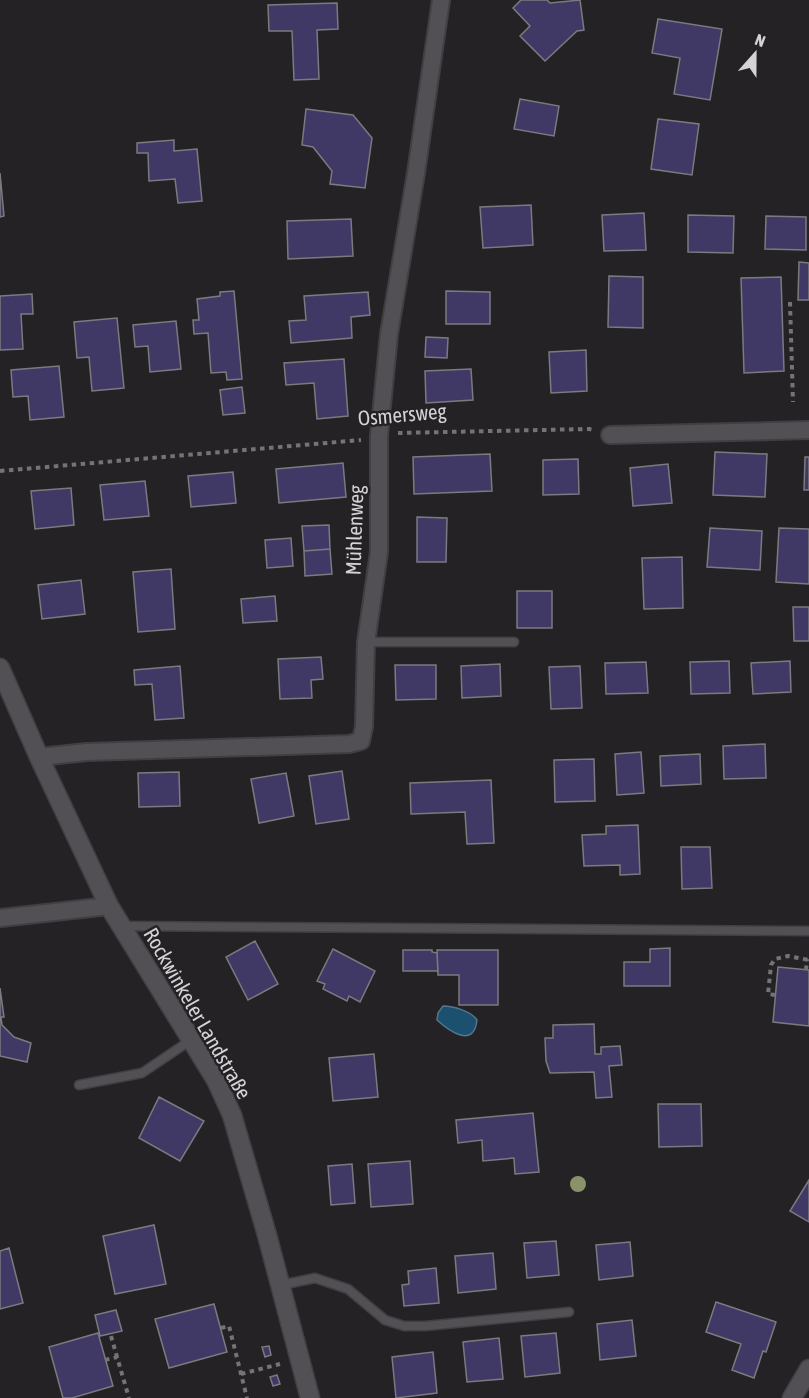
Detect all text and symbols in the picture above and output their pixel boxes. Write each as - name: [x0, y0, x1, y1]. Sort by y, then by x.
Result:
- north arrow: [725, 24, 785, 84]
- text: N: [753, 30, 768, 50]
- street label: Osmersweg: [357, 398, 447, 430]
- street label: Mühlenweg: [340, 484, 368, 576]
- street label: Rockwinkeler Landstraße: [139, 923, 257, 1103]

